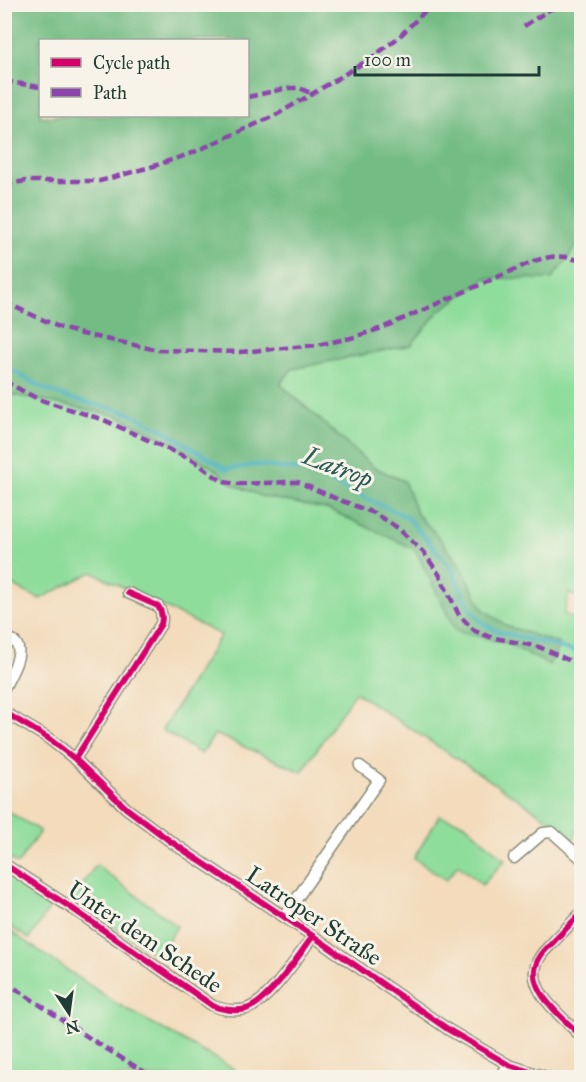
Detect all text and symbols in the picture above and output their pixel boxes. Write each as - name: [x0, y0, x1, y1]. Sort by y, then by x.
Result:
- legend: [39, 39, 249, 117]
- scale bar: [355, 39, 540, 77]
- text: 100 m: [364, 49, 411, 71]
- text: Cycle path: [93, 52, 170, 74]
- text: Path: [93, 82, 127, 104]
- water label: Latrop: [297, 439, 378, 496]
- street label: Latroper Straße: [240, 860, 388, 972]
- street label: Unter dem Schede: [62, 874, 228, 1000]
- north arrow: [39, 983, 99, 1043]
- text: N: [63, 1016, 81, 1038]

